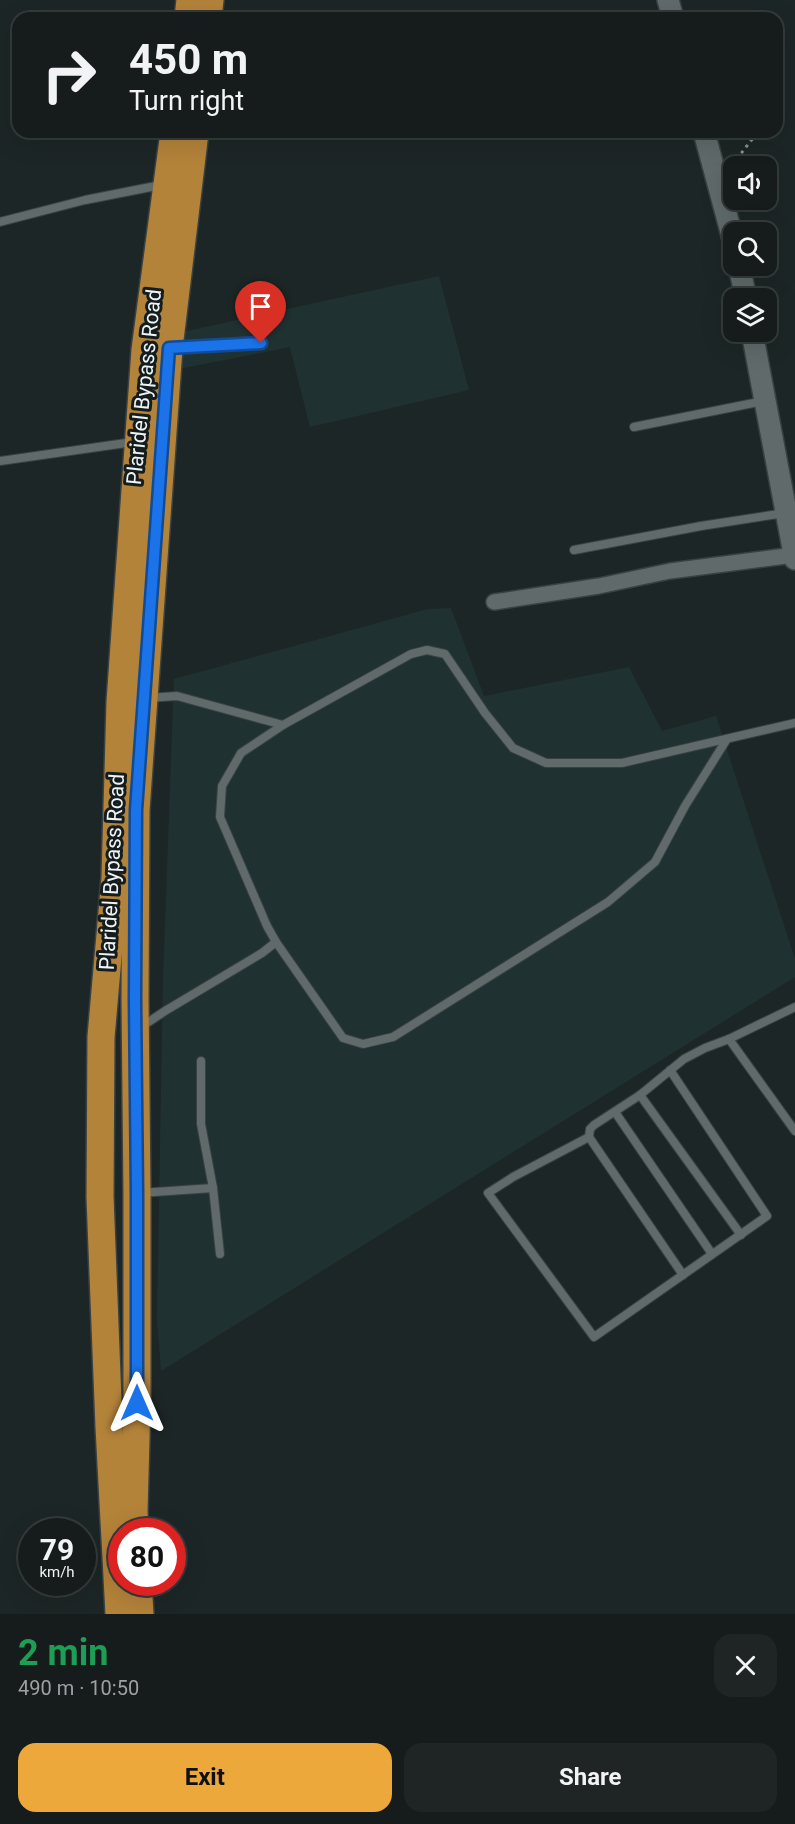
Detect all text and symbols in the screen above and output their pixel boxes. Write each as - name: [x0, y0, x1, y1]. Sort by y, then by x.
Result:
- text: 450 m: [129, 35, 248, 84]
- icon: right: [30, 36, 108, 114]
- text: Turn right: [129, 85, 244, 117]
- map controls: [723, 156, 777, 342]
- button: sound: [723, 156, 777, 210]
- button: search: [723, 222, 777, 276]
- pin: [235, 281, 286, 343]
- street label: Plaridel Bypass Road: [122, 288, 166, 486]
- button: layers: [723, 288, 777, 342]
- icon: arrive: [244, 290, 277, 323]
- street label: Plaridel Bypass Road: [95, 773, 129, 971]
- position arrow: [105, 1371, 169, 1435]
- speed limit sign: 80: [108, 1518, 186, 1596]
- text: 79: [40, 1532, 74, 1567]
- text: km/h: [39, 1563, 75, 1581]
- text: 2 min: [18, 1632, 109, 1674]
- button: close: [714, 1634, 777, 1697]
- text: 490 m · 10:50: [18, 1676, 139, 1700]
- button: Exit: [18, 1743, 392, 1812]
- button: Share: [404, 1743, 777, 1812]

